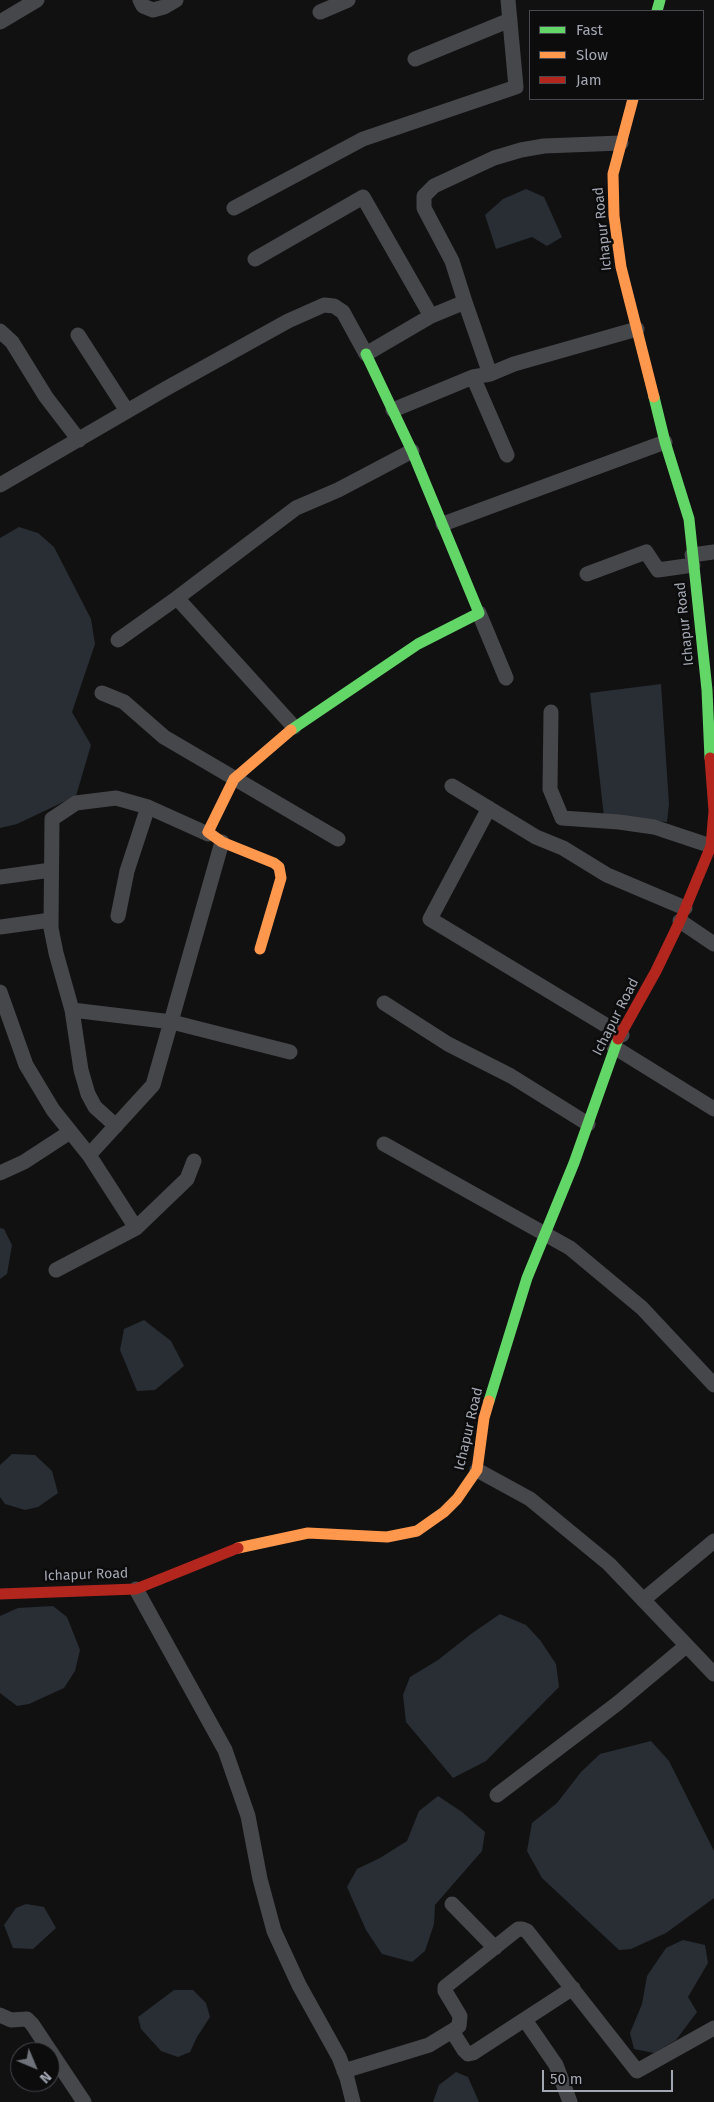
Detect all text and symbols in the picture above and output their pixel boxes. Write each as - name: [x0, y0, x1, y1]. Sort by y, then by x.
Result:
- legend: [529, 10, 704, 100]
- text: Fast: [576, 21, 603, 39]
- text: Slow: [576, 46, 608, 64]
- text: Jam: [576, 71, 602, 89]
- street label: Ichapur Road: [590, 186, 616, 272]
- street label: Ichapur Road: [672, 581, 698, 667]
- street label: Ichapur Road: [589, 976, 643, 1058]
- street label: Ichapur Road: [451, 1386, 487, 1472]
- street label: Ichapur Road: [43, 1565, 129, 1585]
- north arrow: [10, 2042, 60, 2092]
- scale bar: [544, 2060, 675, 2092]
- text: N: [36, 2068, 55, 2087]
- text: 50 m: [550, 2070, 583, 2088]

